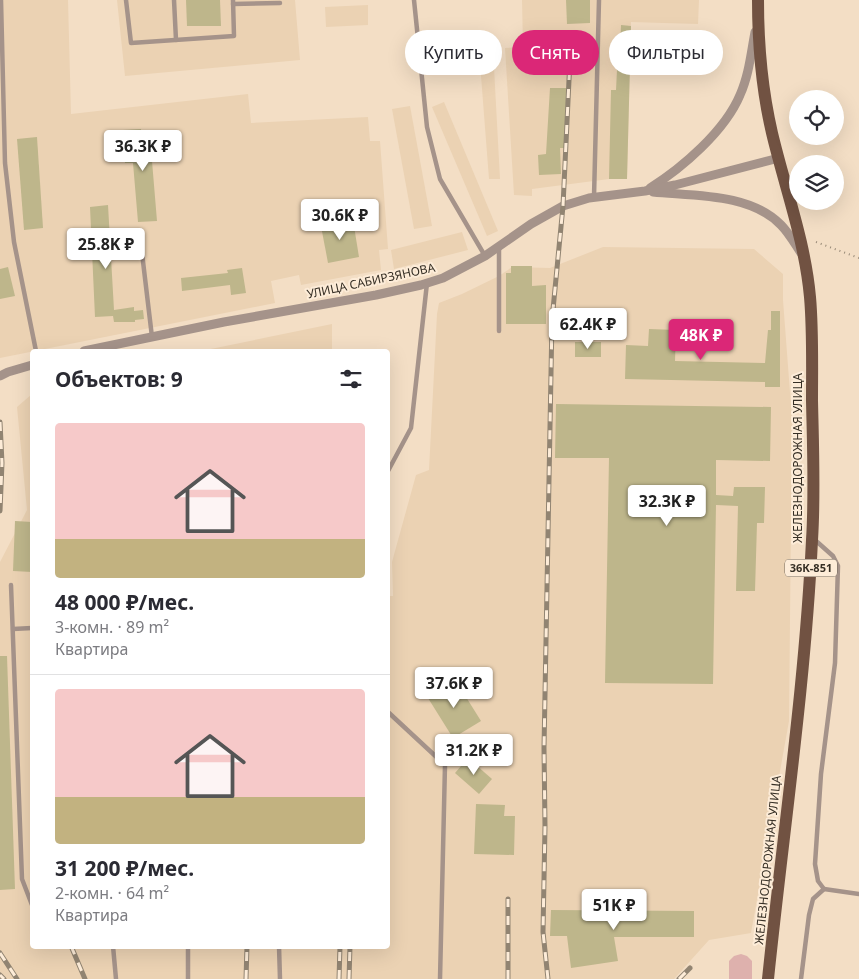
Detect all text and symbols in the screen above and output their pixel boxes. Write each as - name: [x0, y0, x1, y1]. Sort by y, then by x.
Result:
- chip: Купить: [405, 30, 502, 75]
- chip: Снять: [512, 30, 599, 75]
- chip: Фильтры: [609, 30, 723, 75]
- map controls: [789, 90, 844, 210]
- button: locate: [789, 90, 844, 145]
- pin: 36.3K ₽: [97, 130, 189, 172]
- text: 36.3K ₽: [115, 135, 171, 157]
- button: layers: [789, 155, 844, 210]
- pin: 30.6K ₽: [294, 198, 386, 241]
- text: 30.6K ₽: [312, 204, 368, 226]
- pin: 25.8K ₽: [60, 228, 152, 270]
- text: 25.8K ₽: [78, 233, 134, 255]
- street label: УЛИЦА САБИРЗЯНОВА: [305, 259, 437, 302]
- pin: 62.4K ₽: [542, 308, 634, 350]
- text: 62.4K ₽: [560, 313, 616, 335]
- pin: 48K ₽: [666, 318, 736, 361]
- text: 48K ₽: [680, 324, 722, 346]
- text: Объектов: 9: [55, 365, 183, 393]
- icon: filters: [337, 365, 365, 393]
- street label: ЖЕЛЕЗНОДОРОЖНАЯ УЛИЦА: [789, 373, 806, 543]
- icon: home: [165, 456, 255, 546]
- pin: 32.3K ₽: [621, 484, 713, 527]
- text: 32.3K ₽: [639, 490, 695, 512]
- road number: 36К-851: [785, 560, 837, 576]
- text: 48 000 ₽/мес.: [55, 588, 194, 616]
- text: 3-комн. · 89 m²: [55, 616, 169, 638]
- text: Квартира: [55, 638, 129, 660]
- pin: 37.6K ₽: [408, 666, 500, 709]
- text: 37.6K ₽: [426, 672, 482, 694]
- icon: home: [165, 721, 255, 811]
- pin: 31.2K ₽: [428, 734, 520, 776]
- text: 31.2K ₽: [446, 739, 502, 761]
- street label: ЖЕЛЕЗНОДОРОЖНАЯ УЛИЦА: [750, 774, 785, 945]
- text: 31 200 ₽/мес.: [55, 854, 194, 882]
- text: 2-комн. · 64 m²: [55, 882, 169, 904]
- pin: 51K ₽: [579, 888, 649, 931]
- text: 51K ₽: [593, 894, 635, 916]
- text: Квартира: [55, 904, 129, 926]

